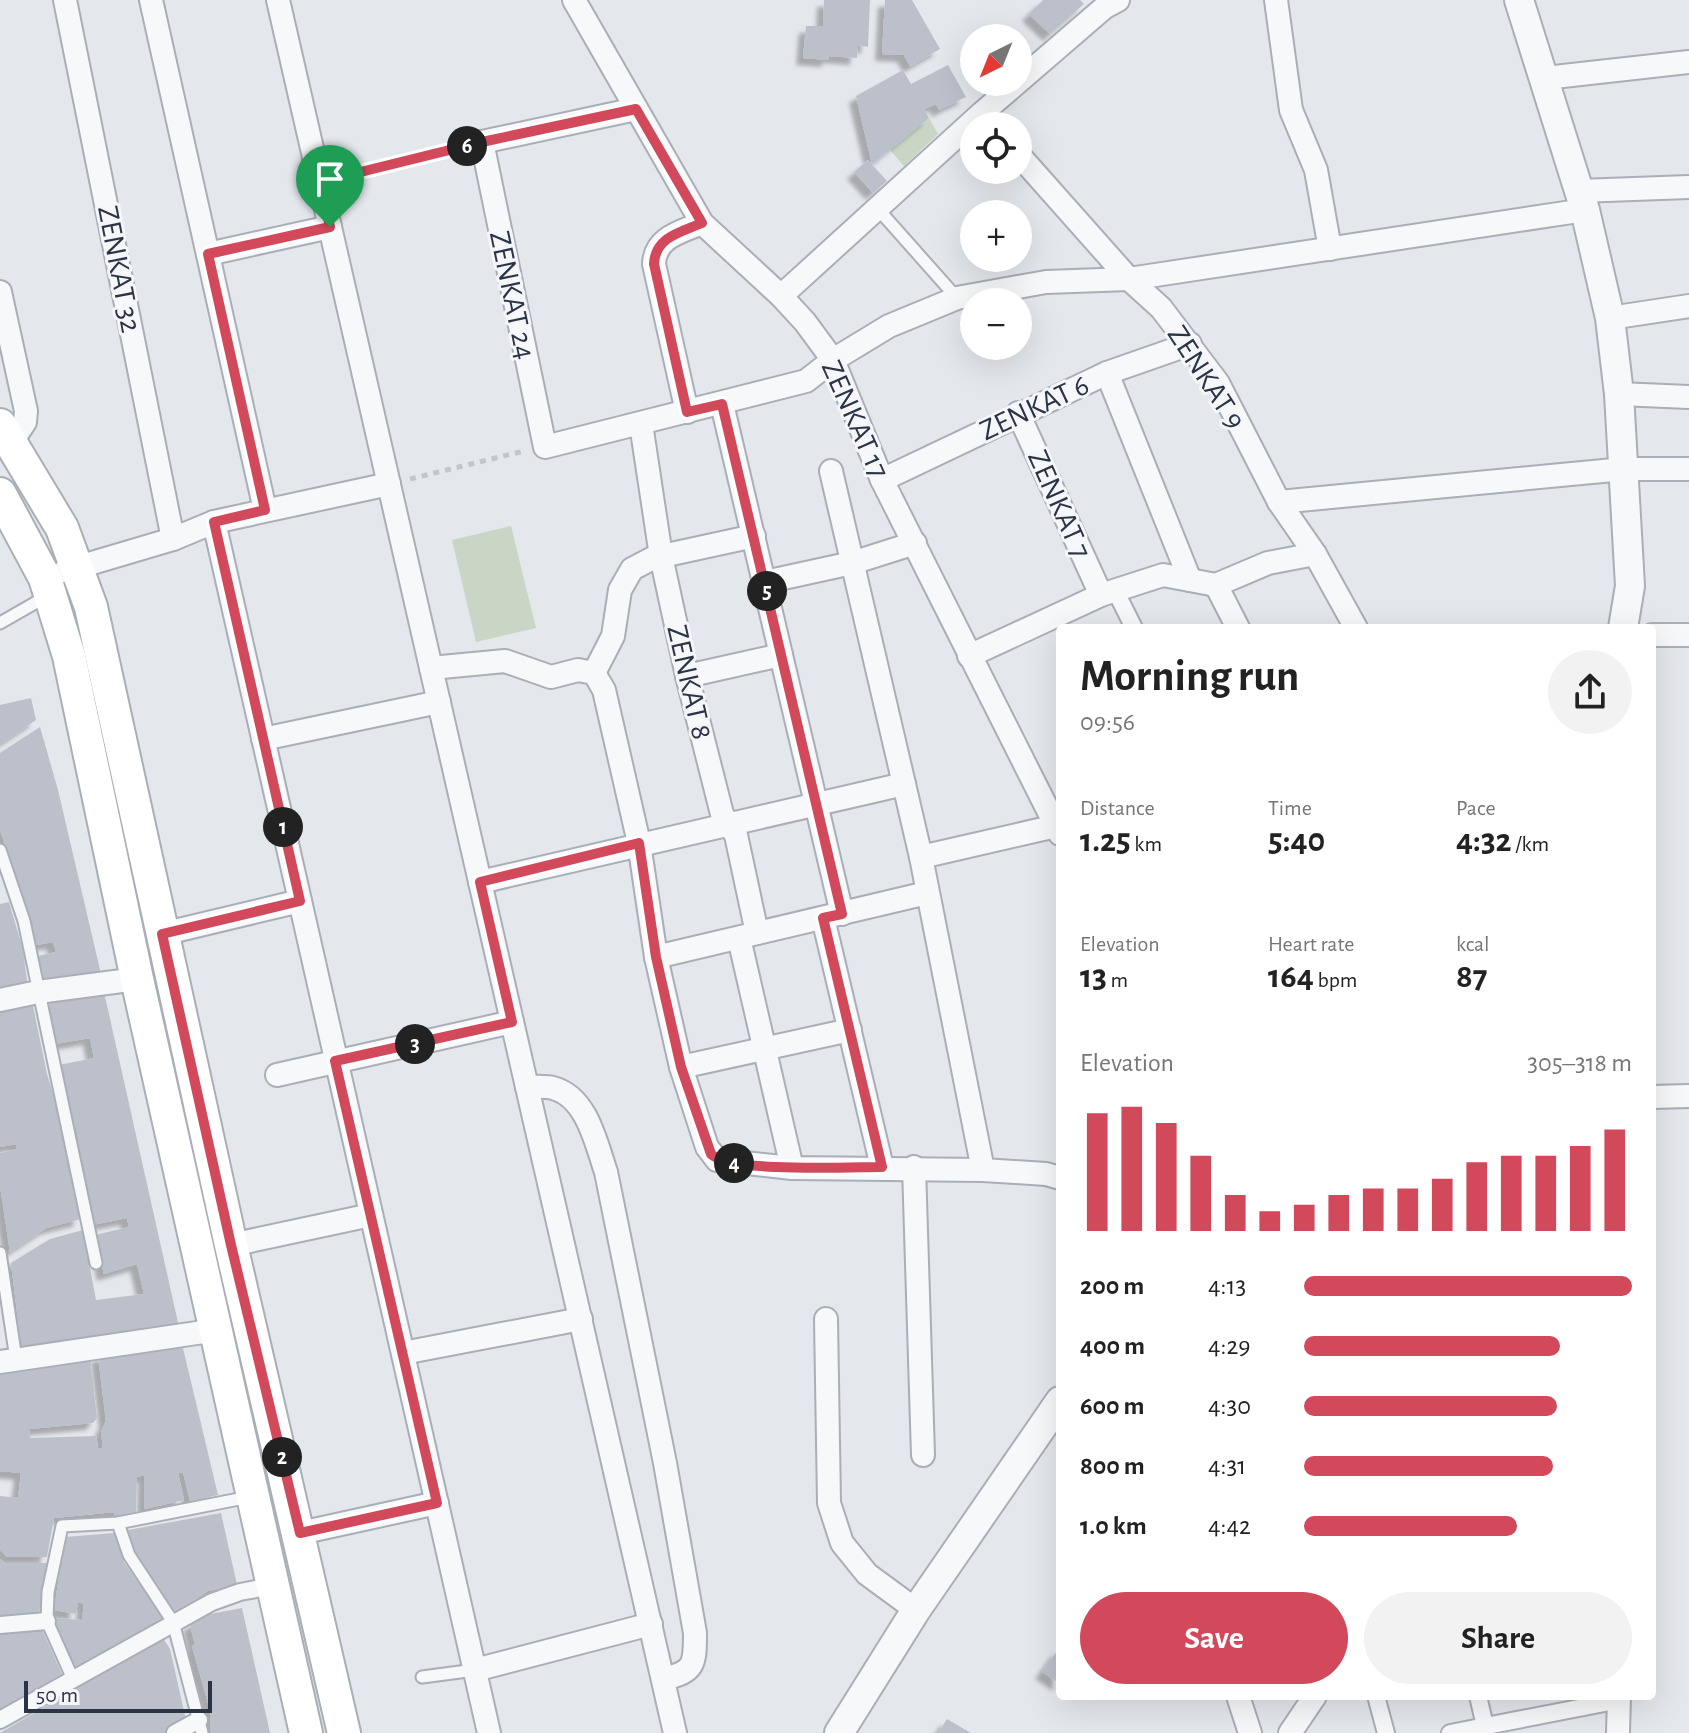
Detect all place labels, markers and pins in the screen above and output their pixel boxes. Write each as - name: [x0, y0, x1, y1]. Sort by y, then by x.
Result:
- pin: 6: [447, 126, 487, 166]
- pin: [296, 145, 364, 227]
- pin: 5: [747, 571, 787, 611]
- pin: 1: [263, 807, 303, 847]
- pin: 3: [395, 1024, 435, 1064]
- pin: 4: [714, 1143, 754, 1183]
- pin: 2: [262, 1437, 302, 1477]

